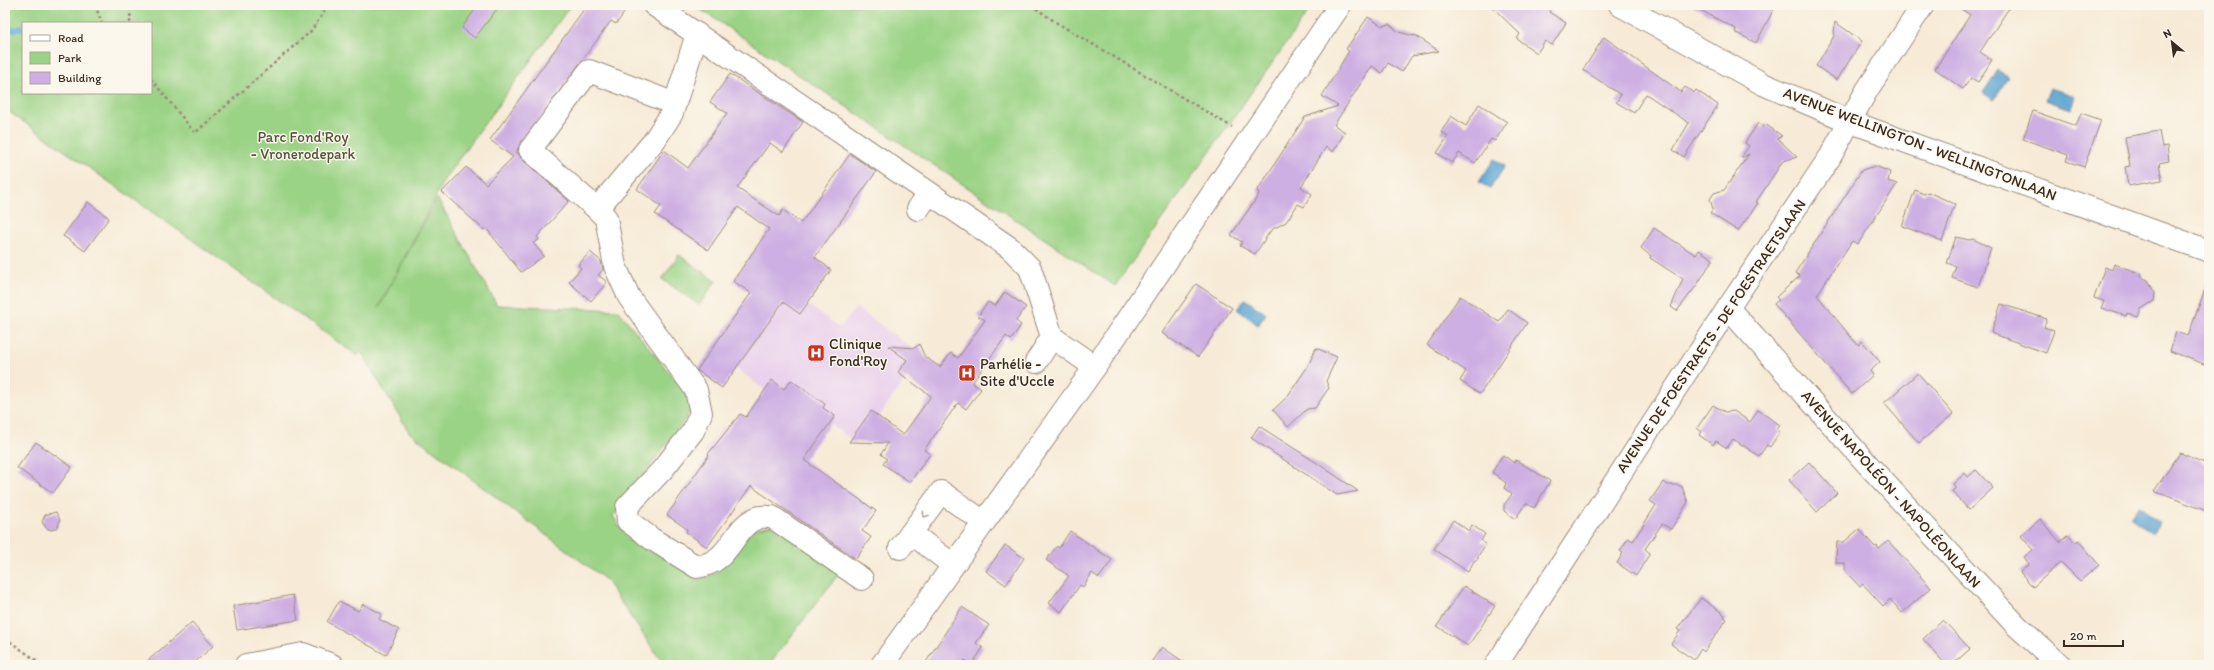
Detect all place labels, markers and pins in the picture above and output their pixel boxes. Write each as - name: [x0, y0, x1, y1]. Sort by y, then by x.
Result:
- place label: Clinique Fond'Roy: [829, 335, 887, 370]
- hospital icon: Clinique Fond'Roy: [806, 343, 826, 363]
- place label: Parhélie - Site d'Uccle: [980, 355, 1055, 390]
- hospital icon: Parhélie - Site d'Uccle: [957, 363, 977, 383]

